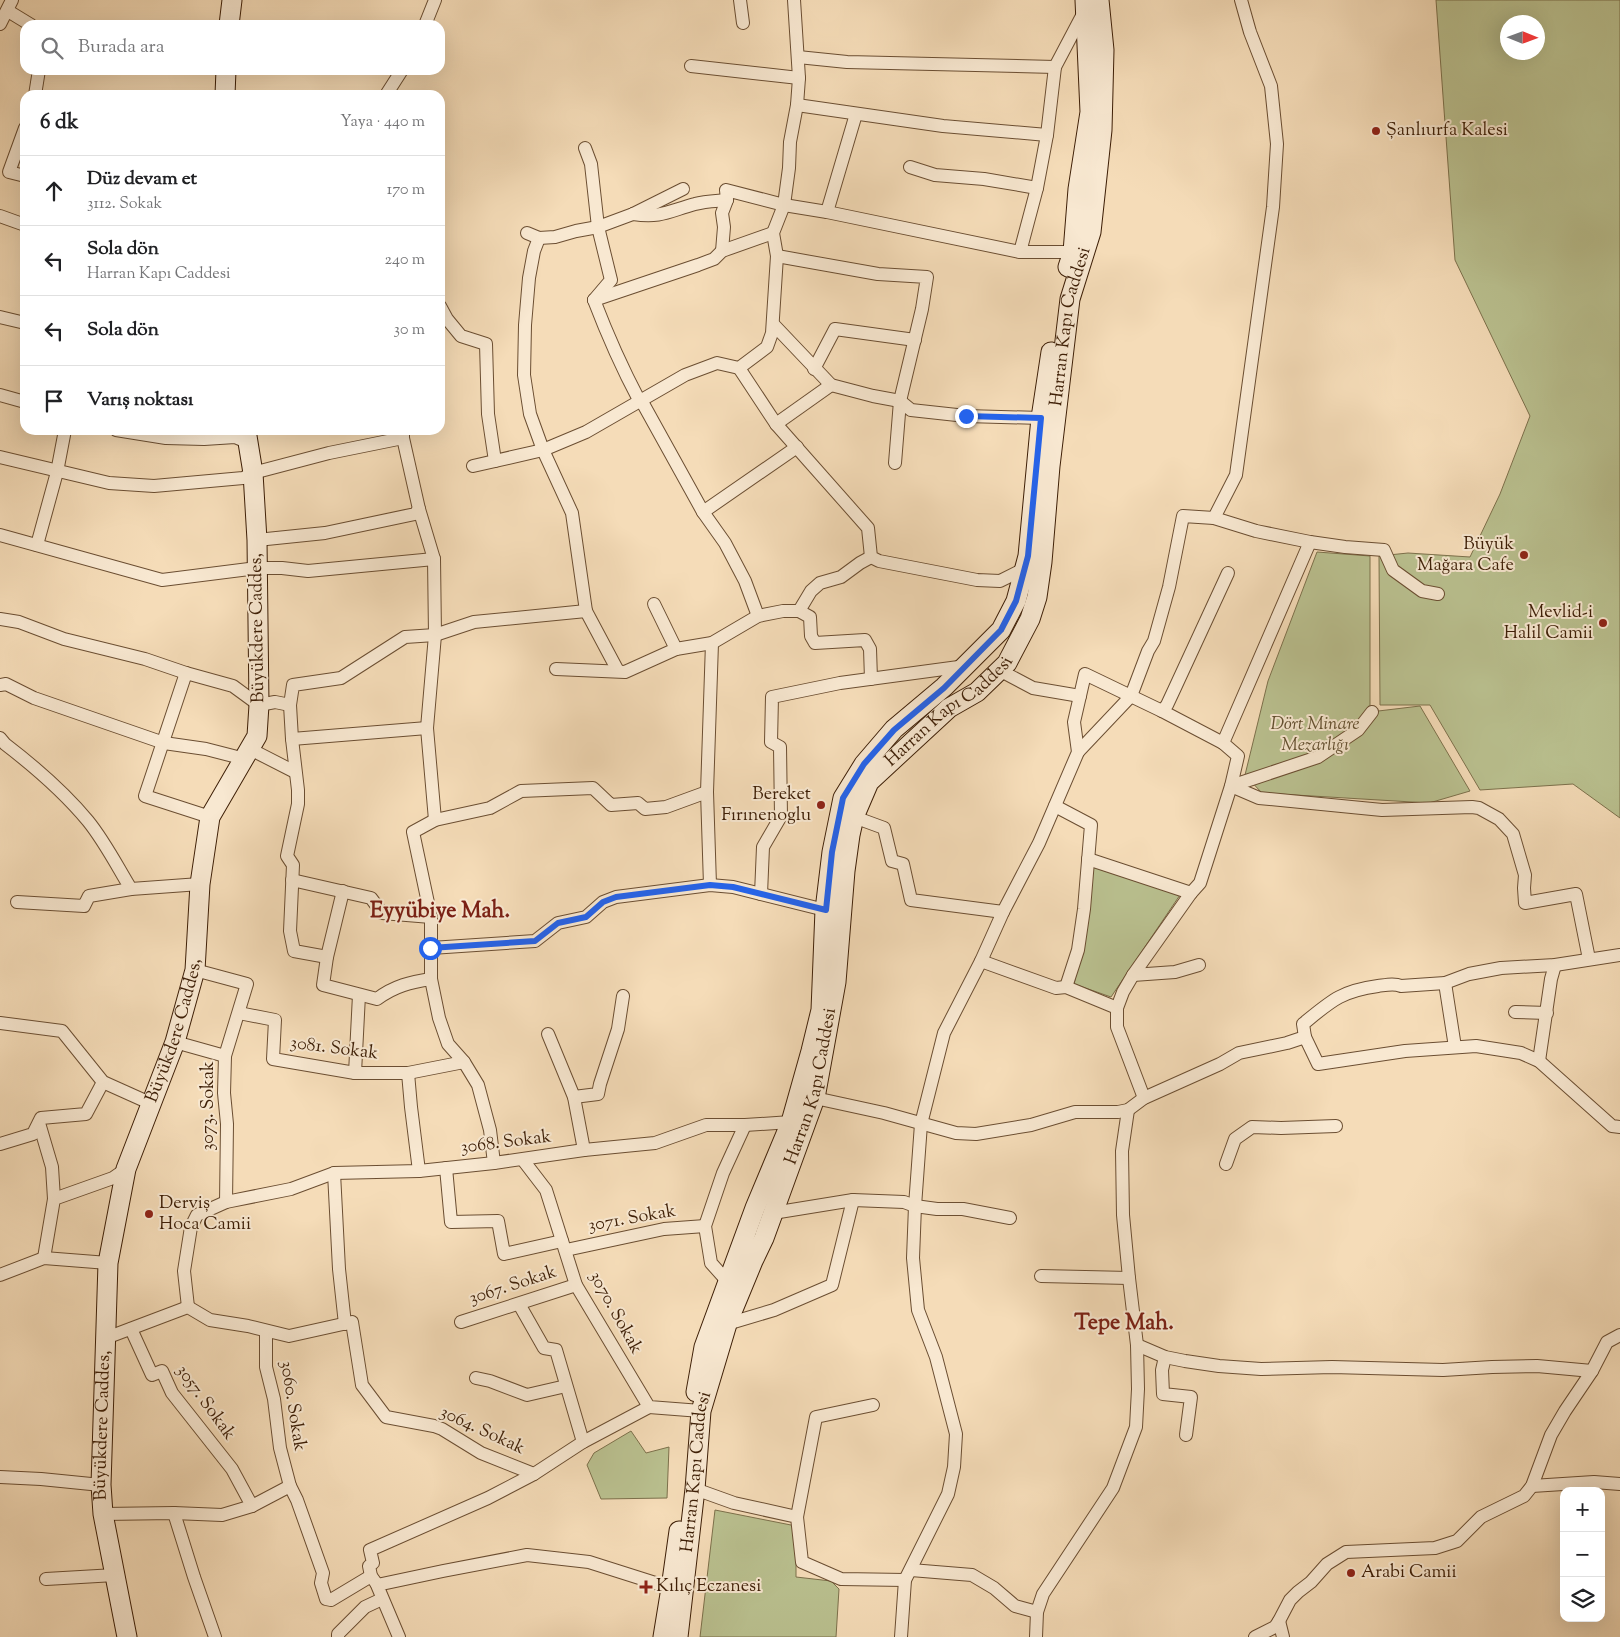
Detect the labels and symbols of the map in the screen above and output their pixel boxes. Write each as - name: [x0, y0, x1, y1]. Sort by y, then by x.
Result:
- north arrow: [1500, 15, 1545, 60]
- place label: Şanlıurfa Kalesi: [1386, 118, 1508, 144]
- marker: Şanlıurfa Kalesi: [1370, 125, 1382, 137]
- street label: Harran Kapı Caddesi: [1044, 244, 1098, 408]
- route end: [955, 405, 978, 428]
- place label: Büyük Mağara Cafe: [1417, 532, 1514, 579]
- marker: Büyük Mağara Cafe: [1518, 549, 1530, 561]
- street label: Büyükdere Caddes,: [244, 553, 272, 703]
- place label: Mevlid-i Halil Camii: [1504, 600, 1593, 647]
- marker: Mevlid-i Halil Camii: [1597, 617, 1609, 629]
- street label: Harran Kapı Caddesi: [880, 652, 1021, 774]
- park label: Dört Minare Mezarlığı: [1271, 712, 1359, 759]
- place label: Bereket Fırınenoglu: [721, 782, 811, 829]
- marker: Bereket Fırınenoglu: [815, 799, 827, 811]
- district label: Eyyübiye Mah.: [370, 896, 510, 928]
- route start: [419, 937, 442, 960]
- street label: Büyükdere Caddes,: [140, 958, 209, 1107]
- street label: Harran Kapı Caddesi: [779, 1006, 844, 1169]
- street label: 3081. Sokak: [288, 1031, 380, 1067]
- street label: 3073. Sokak: [196, 1061, 222, 1151]
- street label: 3068. Sokak: [459, 1125, 553, 1161]
- place label: Derviş Hoca Camii: [159, 1191, 251, 1238]
- street label: 3071. Sokak: [586, 1198, 678, 1239]
- marker: Derviş Hoca Camii: [143, 1208, 155, 1220]
- street label: 3067. Sokak: [466, 1260, 560, 1312]
- street label: 3070. Sokak: [582, 1267, 649, 1359]
- district label: Tepe Mah.: [1074, 1308, 1174, 1340]
- street label: Büyükdere Caddes,: [88, 1350, 118, 1501]
- street label: 3060. Sokak: [272, 1359, 312, 1453]
- street label: 3057. Sokak: [169, 1360, 241, 1446]
- street label: Harran Kapı Caddesi: [675, 1388, 719, 1554]
- street label: 3064. Sokak: [435, 1400, 529, 1462]
- place label: Arabi Camii: [1361, 1560, 1457, 1586]
- marker: Arabi Camii: [1345, 1567, 1357, 1579]
- place label: Kılıç Eczanesi: [656, 1574, 761, 1600]
- marker: Kılıç Eczanesi: [640, 1581, 652, 1593]

